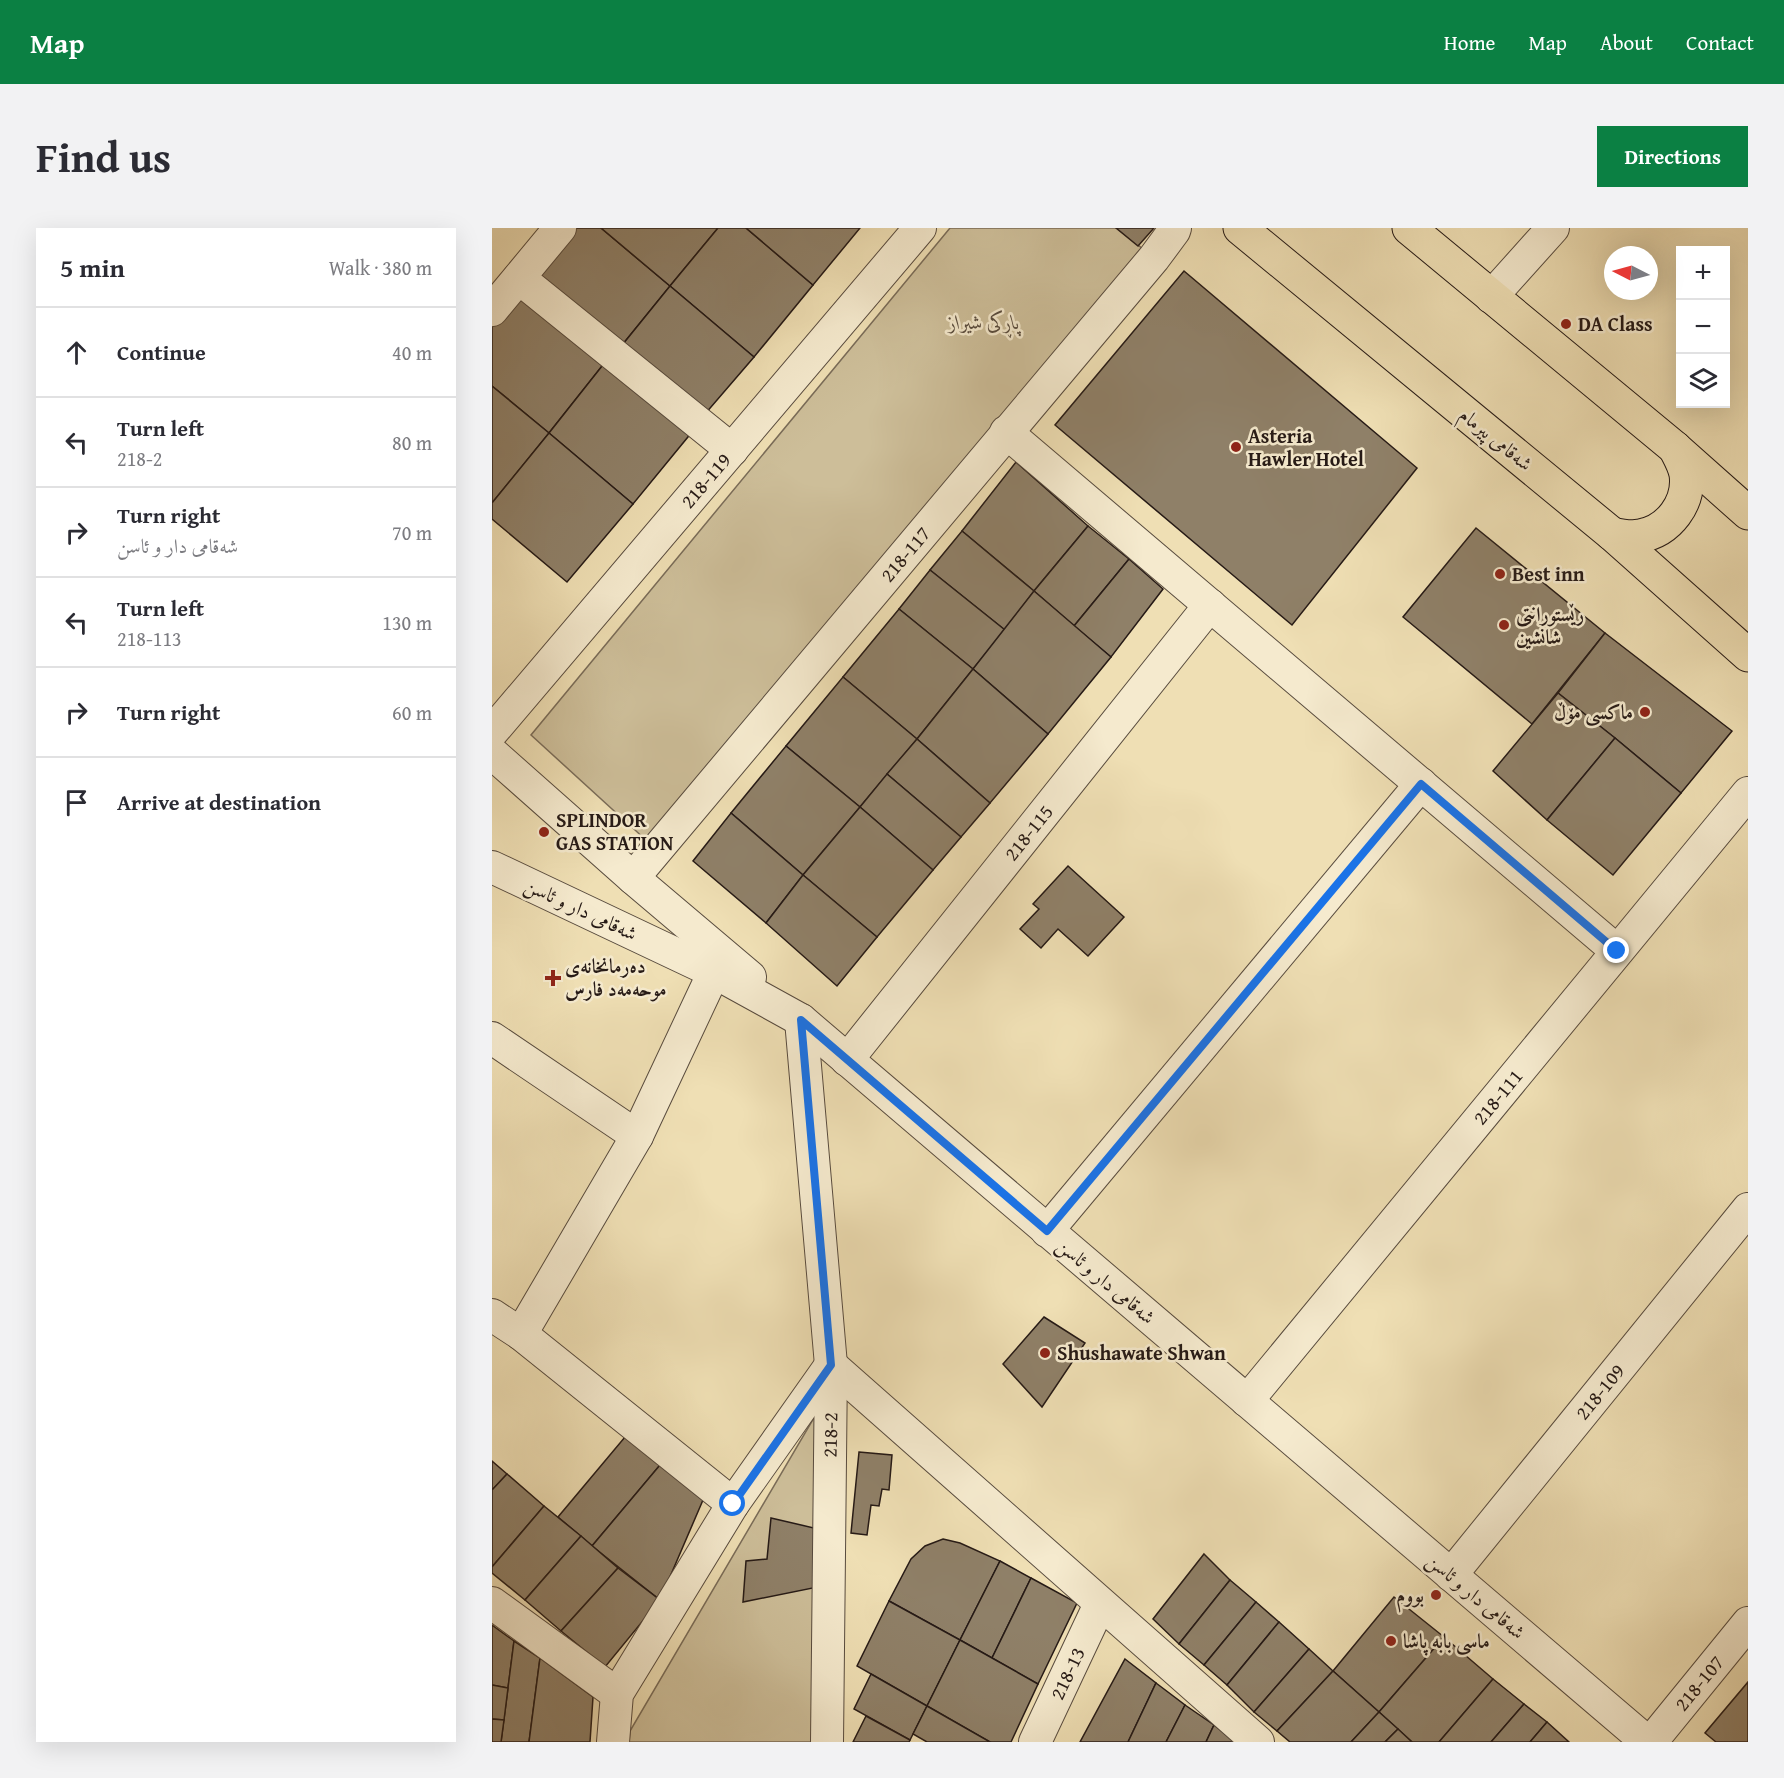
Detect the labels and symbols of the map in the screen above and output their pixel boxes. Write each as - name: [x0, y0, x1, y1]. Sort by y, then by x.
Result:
- north arrow: [1604, 246, 1658, 300]
- park label: پاڕکی شیراز: [946, 307, 1022, 338]
- place label: DA Class: [1578, 309, 1653, 338]
- marker: DA Class: [1559, 317, 1573, 331]
- street label: شەقامی پیرمام: [1451, 400, 1539, 480]
- place label: Asteria Hawler Hotel: [1248, 421, 1364, 473]
- marker: Asteria Hawler Hotel: [1229, 440, 1243, 454]
- street label: 218-119: [673, 446, 737, 514]
- street label: 218-117: [873, 520, 937, 588]
- place label: Best inn: [1512, 559, 1585, 588]
- marker: Best inn: [1493, 567, 1507, 581]
- place label: رێستورانتی شانشین: [1516, 599, 1584, 651]
- marker: رێستورانتی شانشین: [1497, 618, 1511, 632]
- place label: ماكسی مۆڵ: [1554, 697, 1633, 727]
- marker: ماكسی مۆڵ: [1638, 705, 1652, 719]
- street label: 218-115: [997, 798, 1060, 867]
- place label: SPLINDOR GAS STATION: [556, 805, 673, 857]
- marker: SPLINDOR GAS STATION: [537, 825, 551, 839]
- street label: شەقامی دار و ئاسن: [520, 870, 642, 947]
- route end: [1603, 937, 1629, 963]
- place label: دەرمانخانەی موحەمەد فارس: [565, 951, 666, 1003]
- marker: دەرمانخانەی موحەمەد فارس: [546, 971, 560, 985]
- street label: 218-111: [1465, 1062, 1529, 1131]
- street label: شەقامی دار و ئاسن: [1051, 1231, 1162, 1331]
- place label: Shushawate Shwan: [1057, 1338, 1226, 1367]
- marker: Shushawate Shwan: [1038, 1346, 1052, 1360]
- street label: 218-109: [1568, 1357, 1631, 1426]
- street label: 218-2: [815, 1412, 844, 1458]
- route start: [719, 1490, 745, 1516]
- street label: شەقامی دار و ئاسن: [1421, 1546, 1532, 1646]
- place label: بووم: [1396, 1580, 1424, 1613]
- marker: بووم: [1429, 1588, 1443, 1602]
- place label: ماسی بابە پاشا: [1403, 1626, 1490, 1656]
- marker: ماسی بابە پاشا: [1384, 1634, 1398, 1648]
- street label: 218-13: [1042, 1642, 1092, 1704]
- street label: 218-107: [1667, 1649, 1730, 1717]

